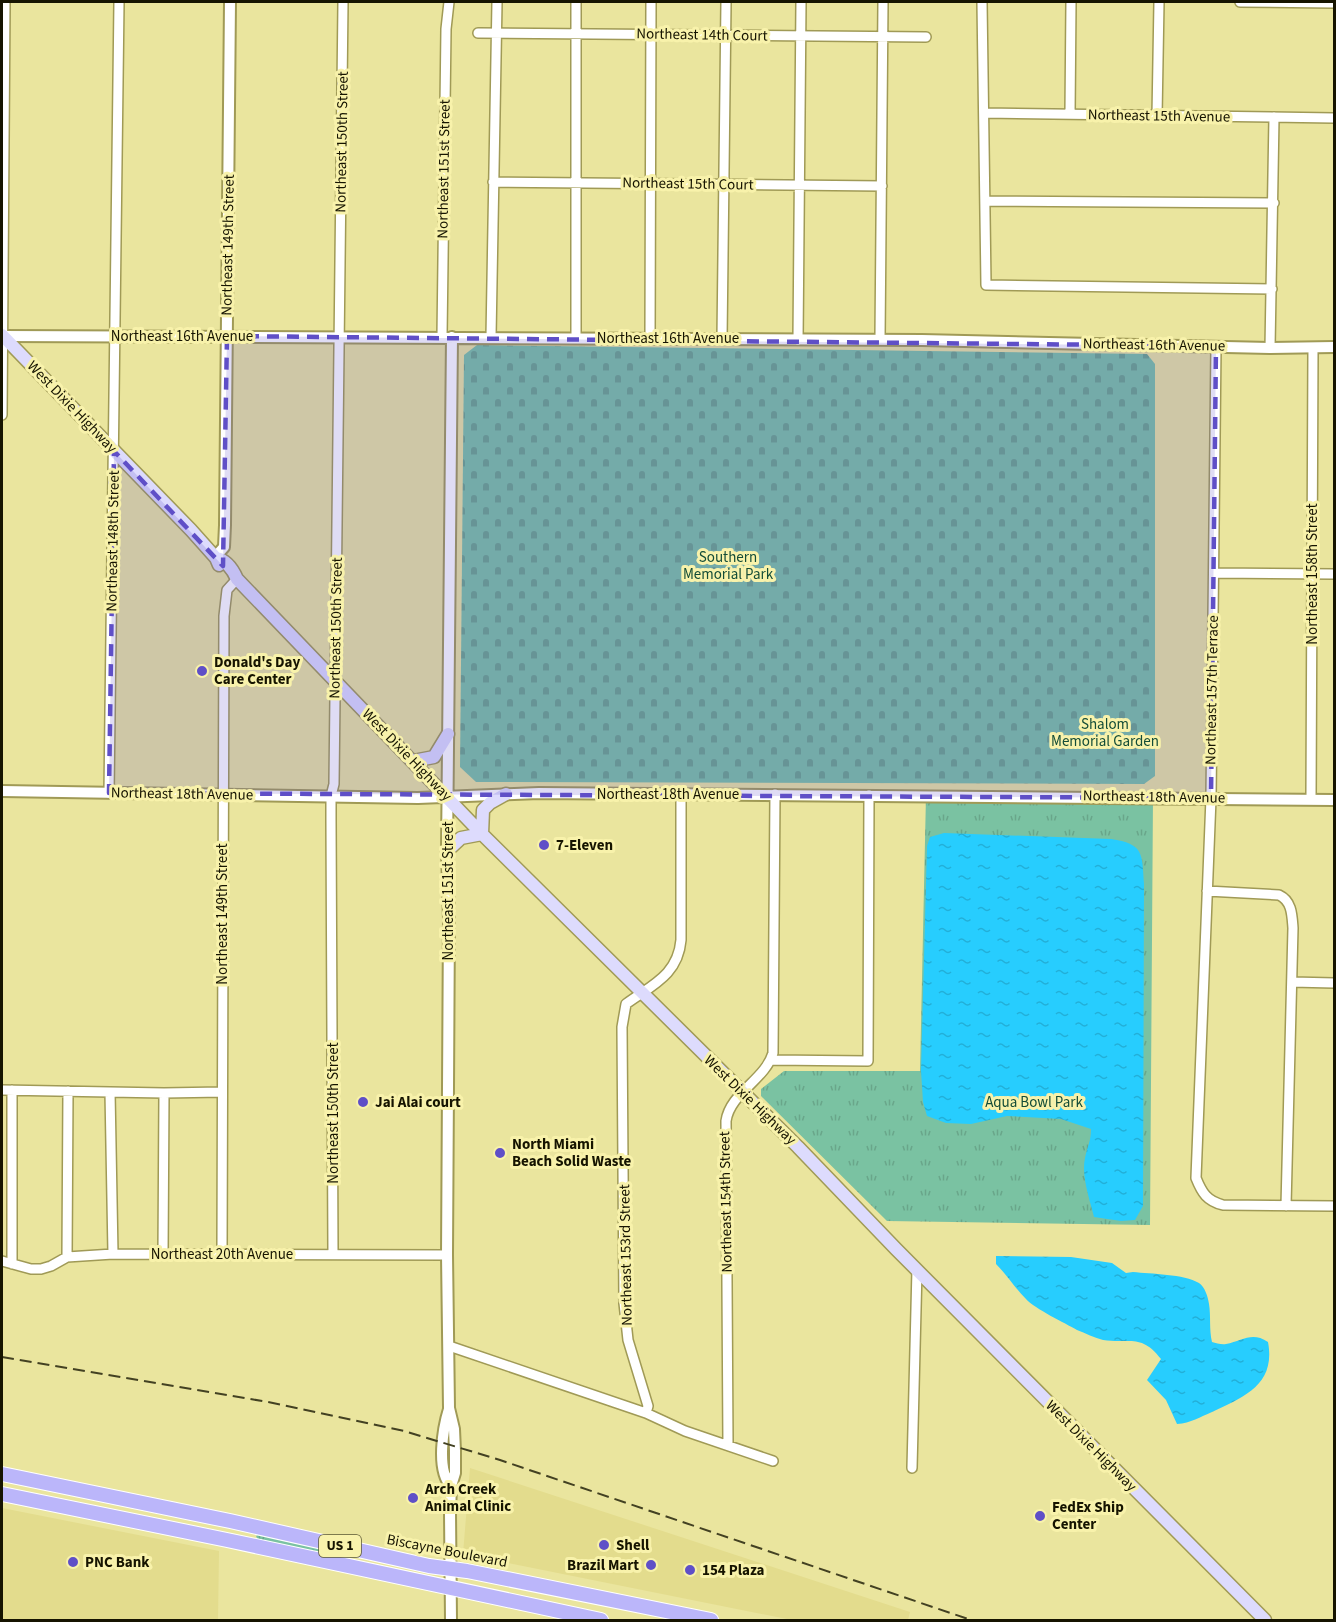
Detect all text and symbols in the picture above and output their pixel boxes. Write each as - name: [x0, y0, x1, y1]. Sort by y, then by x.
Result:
- street label: Northeast 14th Court: [636, 23, 768, 47]
- street label: Northeast 150th Street: [330, 71, 354, 213]
- street label: Northeast 151st Street: [432, 99, 456, 239]
- street label: Northeast 15th Avenue: [1088, 104, 1230, 128]
- street label: Northeast 15th Court: [622, 172, 754, 196]
- street label: Northeast 149th Street: [216, 174, 240, 316]
- street label: Northeast 16th Avenue: [111, 326, 253, 347]
- street label: Northeast 16th Avenue: [597, 328, 739, 349]
- street label: Northeast 16th Avenue: [1083, 333, 1225, 357]
- street label: West Dixie Highway: [22, 356, 122, 458]
- street label: Northeast 148th Street: [101, 470, 125, 612]
- street label: Northeast 158th Street: [1302, 503, 1323, 645]
- park label: Southern Memorial Park: [683, 547, 774, 585]
- street label: Northeast 150th Street: [324, 557, 348, 699]
- street label: Northeast 157th Terrace: [1200, 615, 1224, 765]
- place label: Donald's Day Care Center: [214, 652, 300, 690]
- marker: Donald's Day Care Center: [195, 664, 209, 678]
- street label: West Dixie Highway: [357, 704, 457, 806]
- park label: Shalom Memorial Garden: [1051, 714, 1159, 752]
- street label: Northeast 18th Avenue: [111, 782, 253, 806]
- street label: Northeast 18th Avenue: [597, 784, 739, 805]
- street label: Northeast 18th Avenue: [1083, 785, 1225, 809]
- street label: Northeast 151st Street: [438, 821, 459, 961]
- place label: 7-Eleven: [556, 835, 613, 856]
- marker: 7-Eleven: [537, 838, 551, 852]
- street label: Northeast 149th Street: [212, 843, 233, 985]
- street label: Northeast 150th Street: [323, 1042, 344, 1184]
- street label: West Dixie Highway: [699, 1050, 801, 1150]
- place label: Jai Alai court: [375, 1092, 461, 1113]
- park label: Aqua Bowl Park: [985, 1092, 1083, 1113]
- marker: Jai Alai court: [356, 1095, 370, 1109]
- street label: Northeast 154th Street: [714, 1131, 738, 1273]
- place label: North Miami Beach Solid Waste: [512, 1134, 632, 1172]
- marker: North Miami Beach Solid Waste: [493, 1146, 507, 1160]
- street label: Northeast 153rd Street: [614, 1184, 638, 1326]
- street label: Northeast 20th Avenue: [151, 1244, 293, 1265]
- street label: West Dixie Highway: [1041, 1396, 1141, 1496]
- place label: Arch Creek Animal Clinic: [424, 1479, 511, 1517]
- marker: Arch Creek Animal Clinic: [406, 1491, 420, 1505]
- place label: FedEx Ship Center: [1052, 1497, 1124, 1535]
- marker: FedEx Ship Center: [1033, 1509, 1047, 1523]
- street label: Biscayne Boulevard: [385, 1529, 509, 1573]
- road number: US 1: [319, 1535, 361, 1557]
- place label: Shell: [616, 1535, 650, 1556]
- marker: Shell: [597, 1538, 611, 1552]
- place label: PNC Bank: [85, 1552, 150, 1573]
- marker: PNC Bank: [66, 1555, 80, 1569]
- place label: Brazil Mart: [567, 1555, 639, 1576]
- marker: Brazil Mart: [644, 1558, 658, 1572]
- place label: 154 Plaza: [702, 1560, 765, 1581]
- marker: 154 Plaza: [683, 1563, 697, 1577]

